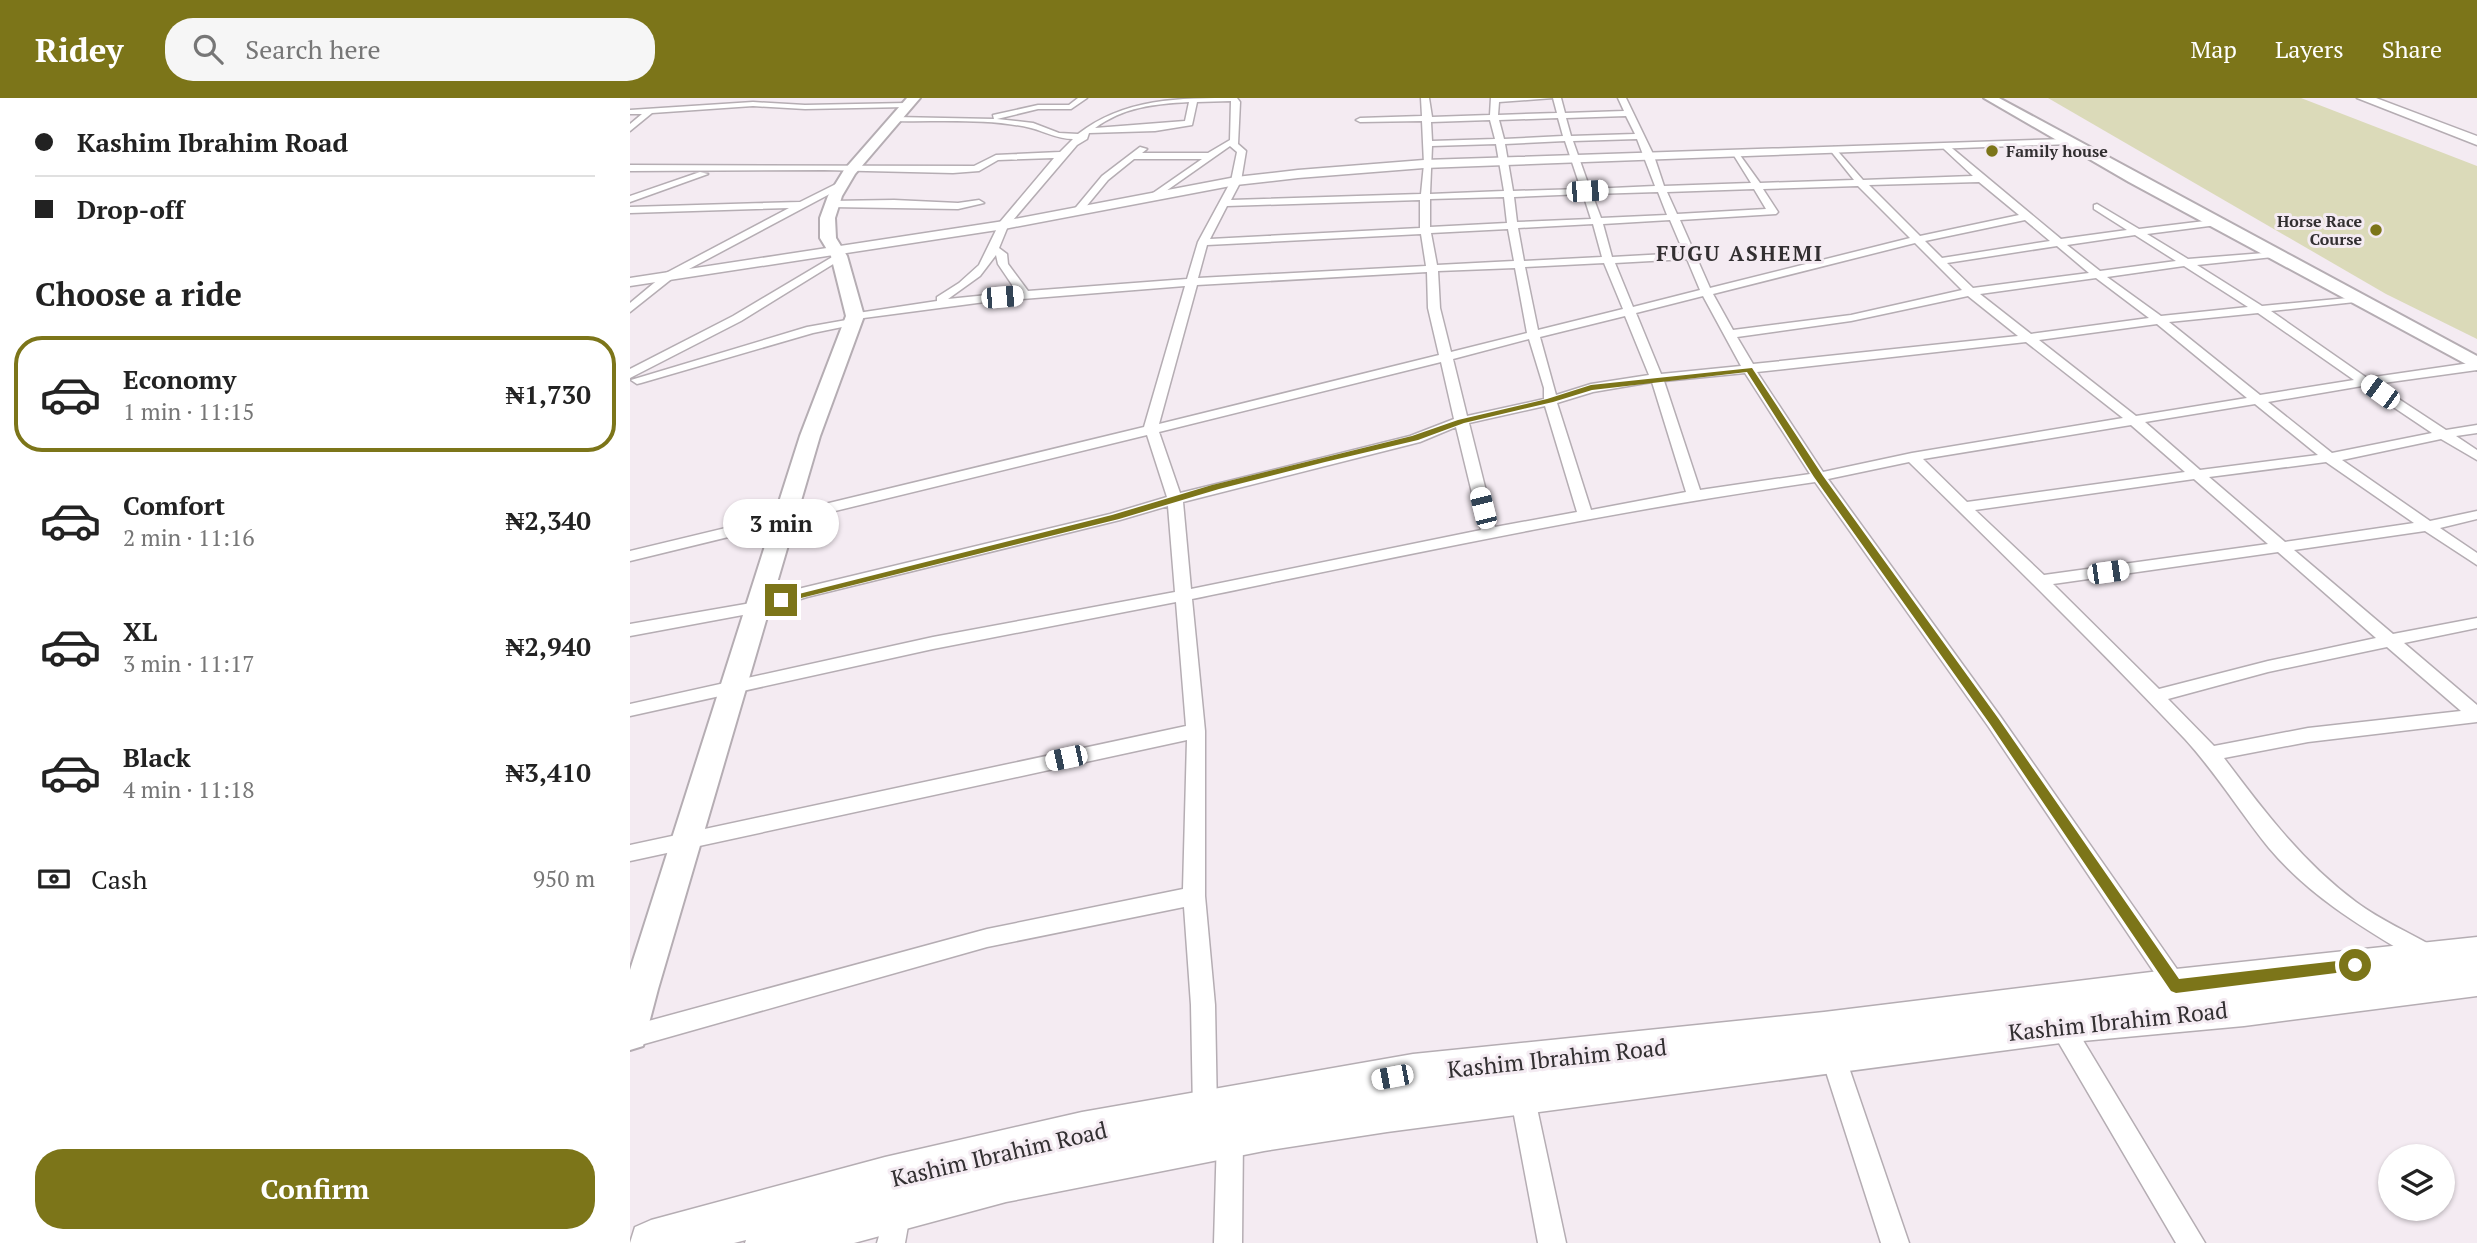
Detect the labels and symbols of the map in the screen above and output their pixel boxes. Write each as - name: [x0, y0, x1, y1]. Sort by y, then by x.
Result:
- place label: Family house: [2006, 140, 2108, 162]
- marker: Family house: [1984, 143, 2000, 159]
- car: [1566, 179, 1609, 203]
- place label: Horse Race Course: [2277, 210, 2362, 250]
- marker: Horse Race Course: [2368, 222, 2384, 238]
- district label: FUGU ASHEMI: [1656, 239, 1824, 267]
- car: [981, 285, 1024, 309]
- car: [2357, 371, 2404, 413]
- car: [1468, 485, 1499, 531]
- callout: 3 min: [723, 498, 839, 547]
- car: [2086, 559, 2131, 585]
- route end: [765, 584, 797, 616]
- car: [1044, 743, 1089, 773]
- route start: [2339, 949, 2371, 981]
- street label: Kashim Ibrahim Road: [2007, 994, 2230, 1048]
- street label: Kashim Ibrahim Road: [1446, 1031, 1669, 1085]
- car: [1370, 1063, 1415, 1091]
- street label: Kashim Ibrahim Road: [888, 1114, 1110, 1194]

